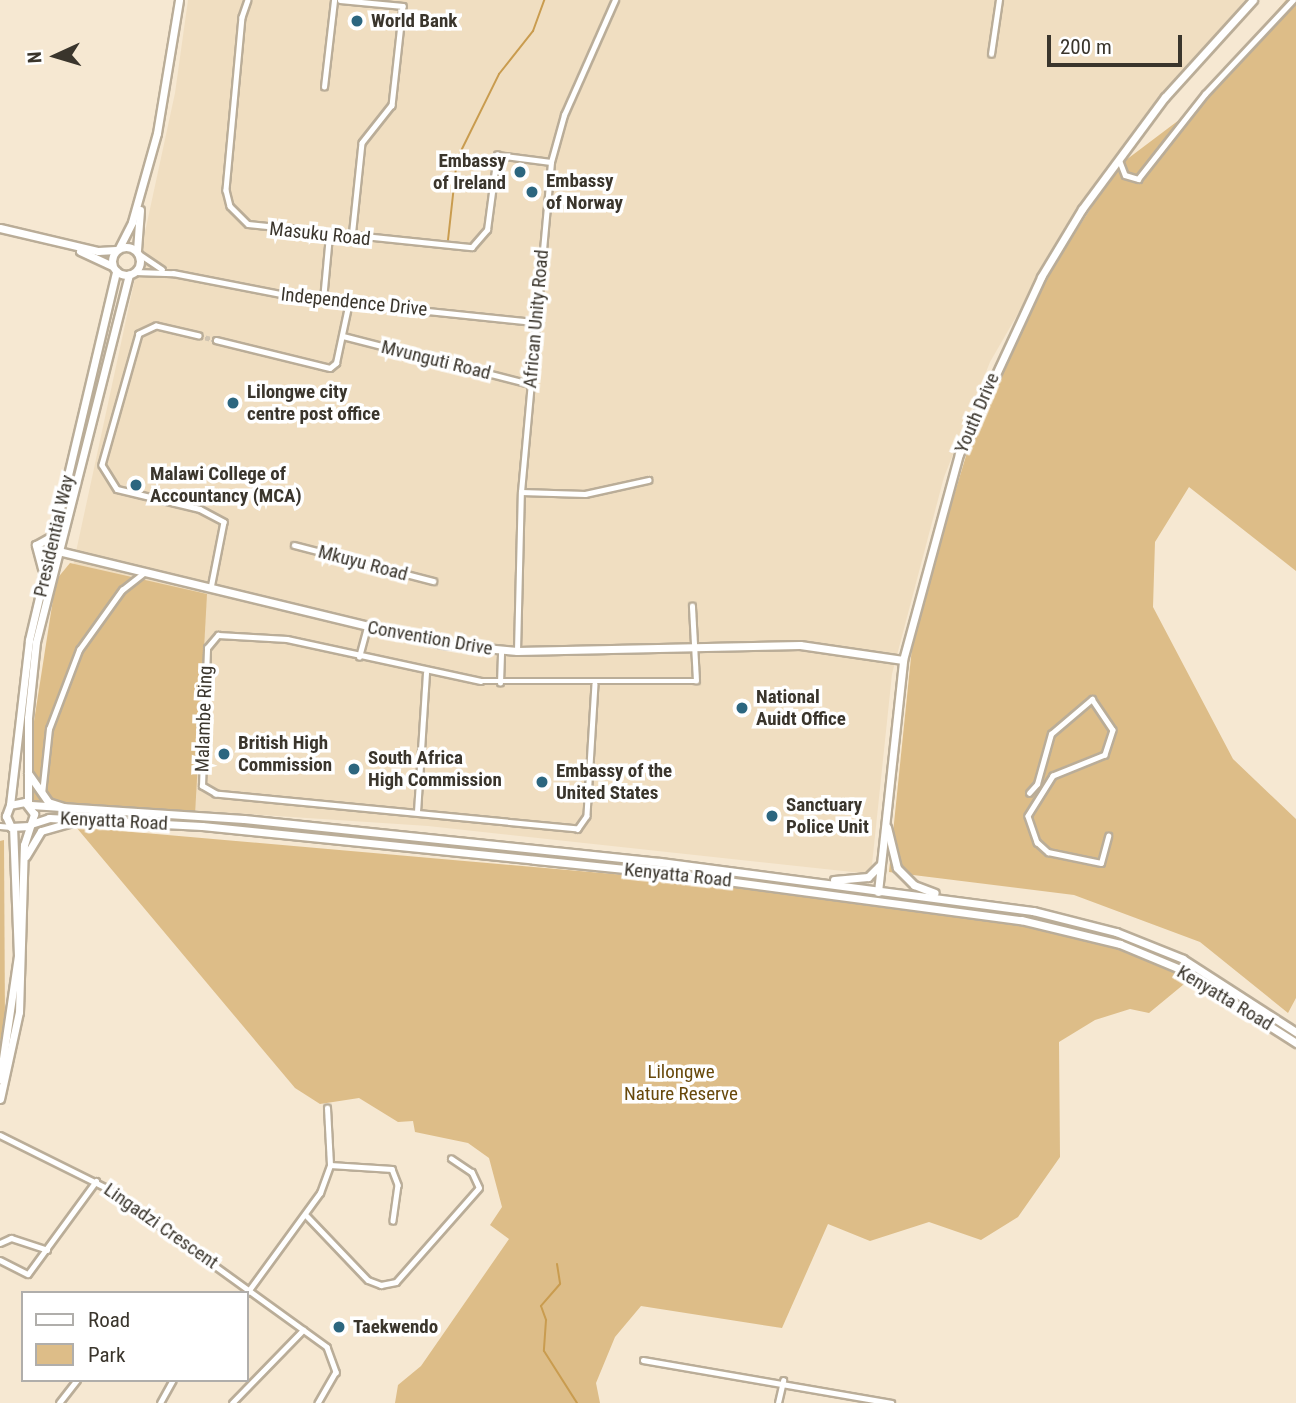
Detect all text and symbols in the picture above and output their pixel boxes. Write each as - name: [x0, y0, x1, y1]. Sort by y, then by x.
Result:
- place label: World Bank: [371, 10, 457, 32]
- marker: World Bank: [349, 13, 365, 29]
- north arrow: [21, 21, 91, 91]
- scale bar: [1051, 21, 1186, 65]
- text: 200 m: [1060, 35, 1112, 59]
- text: N: [23, 51, 46, 64]
- place label: Embassy of Ireland: [433, 150, 506, 194]
- marker: Embassy of Ireland: [512, 164, 528, 180]
- place label: Embassy of Norway: [546, 170, 623, 214]
- marker: Embassy of Norway: [524, 184, 540, 200]
- street label: Masuku Road: [268, 217, 372, 251]
- street label: African Unity Road: [519, 249, 553, 389]
- street label: Independence Drive: [280, 283, 428, 321]
- street label: Mvunguti Road: [379, 335, 493, 385]
- street label: Youth Drive: [950, 369, 1004, 457]
- place label: Lilongwe city centre post office: [247, 381, 380, 425]
- marker: Lilongwe city centre post office: [225, 395, 241, 411]
- place label: Malawi College of Accountancy (MCA): [150, 463, 302, 507]
- street label: Presidential Way: [29, 473, 79, 599]
- marker: Malawi College of Accountancy (MCA): [128, 477, 144, 493]
- street label: Mkuyu Road: [316, 540, 410, 586]
- street label: Convention Drive: [366, 616, 494, 660]
- street label: Malambe Ring: [191, 665, 217, 773]
- place label: National Auidt Office: [756, 686, 846, 730]
- marker: National Auidt Office: [734, 700, 750, 716]
- place label: British High Commission: [238, 732, 332, 776]
- marker: British High Commission: [216, 746, 232, 762]
- place label: South Africa High Commission: [368, 747, 502, 791]
- place label: Embassy of the United States: [556, 760, 672, 804]
- marker: South Africa High Commission: [346, 761, 362, 777]
- marker: Embassy of the United States: [534, 774, 550, 790]
- place label: Sanctuary Police Unit: [786, 794, 869, 838]
- street label: Kenyatta Road: [59, 807, 169, 835]
- marker: Sanctuary Police Unit: [764, 808, 780, 824]
- street label: Kenyatta Road: [623, 858, 733, 892]
- street label: Kenyatta Road: [1173, 960, 1277, 1036]
- park label: Lilongwe Nature Reserve: [624, 1061, 738, 1105]
- street label: Lingadzi Crescent: [100, 1178, 222, 1274]
- legend: [21, 1291, 248, 1382]
- text: Road: [88, 1308, 130, 1332]
- place label: Taekwendo: [353, 1316, 438, 1338]
- marker: Taekwendo: [331, 1319, 347, 1335]
- text: Park: [88, 1343, 125, 1367]

